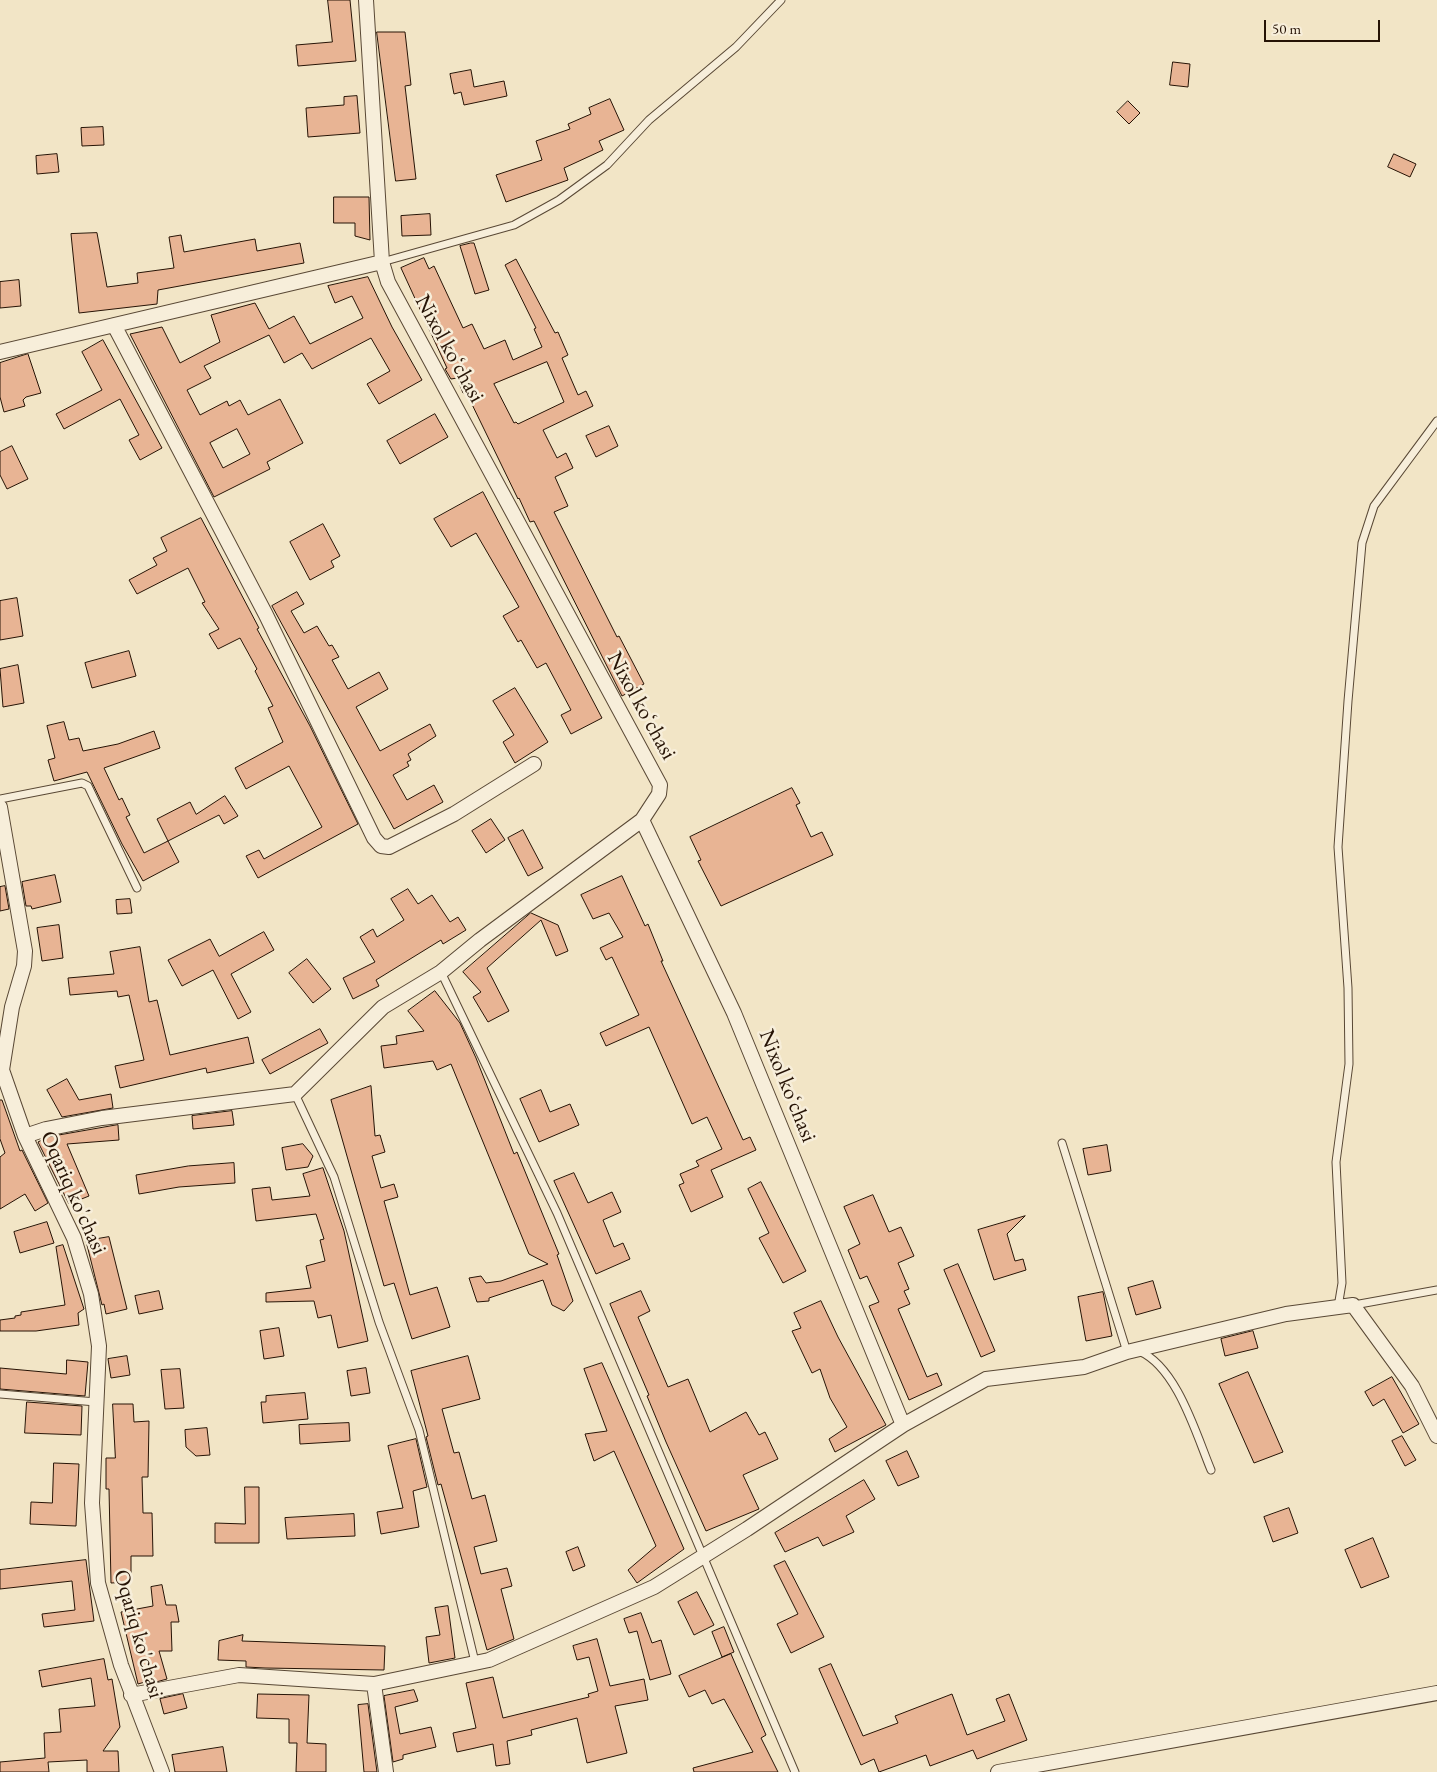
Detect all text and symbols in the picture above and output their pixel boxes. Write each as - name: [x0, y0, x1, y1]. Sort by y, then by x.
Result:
- scale bar: [1267, 10, 1383, 42]
- text: 50 m: [1272, 19, 1301, 38]
- street label: Nixol koʻchasi: [409, 291, 489, 407]
- street label: Nixol koʻchasi: [601, 648, 681, 764]
- street label: Nixol koʻchasi: [752, 1026, 822, 1146]
- street label: Oqariq ko'chasi: [34, 1127, 112, 1259]
- street label: Oqariq ko'chasi: [107, 1567, 169, 1701]

